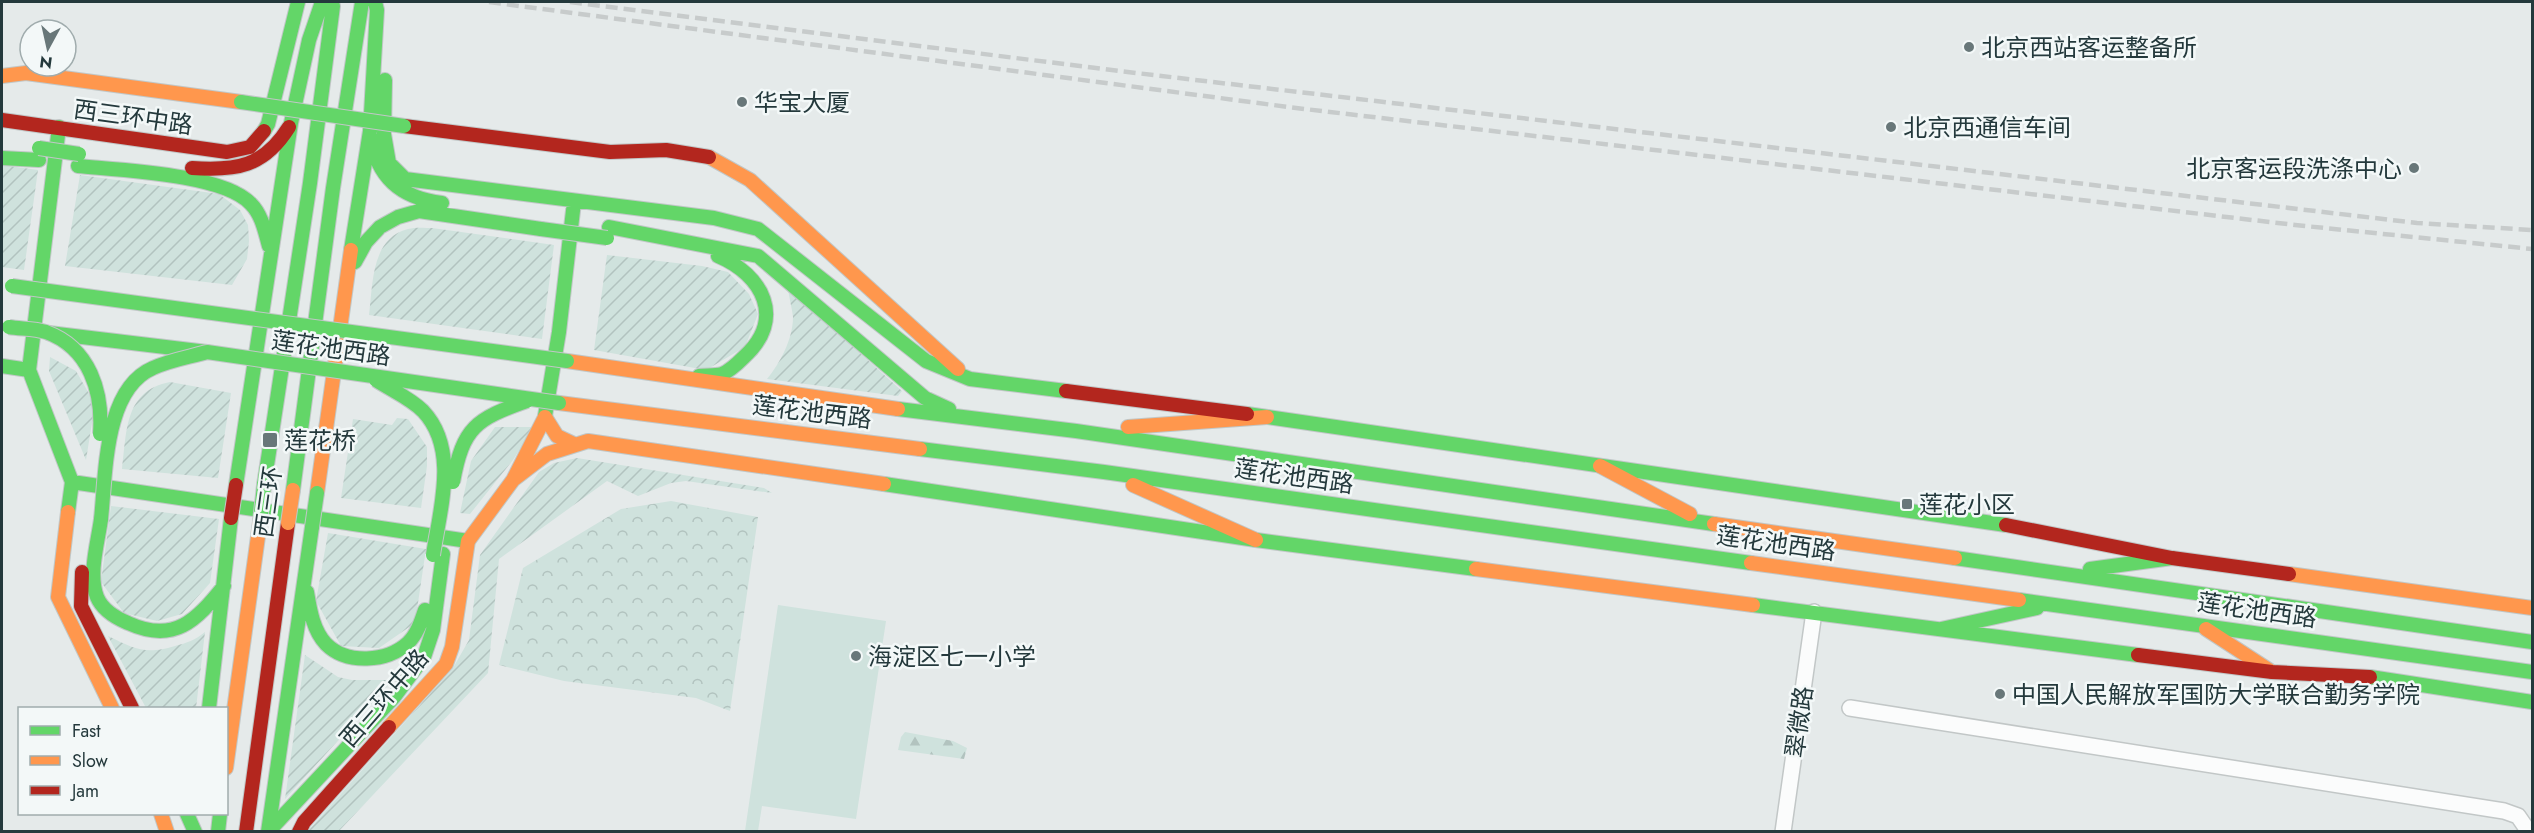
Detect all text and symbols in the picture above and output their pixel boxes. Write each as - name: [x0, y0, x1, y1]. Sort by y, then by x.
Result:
- north arrow: [18, 18, 78, 78]
- place label: 北京西站客运整备所: [1981, 30, 2197, 65]
- marker: 北京西站客运整备所: [1962, 40, 1976, 54]
- text: N: [38, 50, 54, 75]
- place label: 华宝大厦: [754, 85, 850, 120]
- street label: 西三环中路: [71, 91, 195, 143]
- marker: 华宝大厦: [735, 95, 749, 109]
- place label: 北京西通信车间: [1903, 110, 2071, 145]
- marker: 北京西通信车间: [1884, 120, 1898, 134]
- place label: 北京客运段洗涤中心: [2186, 151, 2402, 186]
- marker: 北京客运段洗涤中心: [2407, 161, 2421, 175]
- street label: 莲花池西路: [269, 322, 393, 374]
- street label: 莲花池西路: [750, 387, 874, 437]
- place label: 莲花桥: [284, 423, 356, 458]
- marker: 莲花桥: [261, 431, 279, 449]
- street label: 莲花池西路: [1232, 450, 1356, 502]
- street label: 西三环: [246, 464, 290, 540]
- place label: 莲花小区: [1919, 487, 2015, 522]
- marker: 莲花小区: [1900, 497, 1914, 511]
- street label: 莲花池西路: [1714, 517, 1838, 569]
- street label: 莲花池西路: [2195, 584, 2319, 636]
- place label: 海淀区七一小学: [868, 639, 1036, 674]
- street label: 西三环中路: [331, 641, 437, 755]
- marker: 海淀区七一小学: [849, 649, 863, 663]
- place label: 中国人民解放军国防大学联合勤务学院: [2012, 677, 2420, 712]
- street label: 翠微路: [1777, 684, 1821, 760]
- marker: 中国人民解放军国防大学联合勤务学院: [1993, 687, 2007, 701]
- legend: [18, 707, 228, 815]
- text: Fast: [72, 718, 101, 744]
- text: Slow: [72, 748, 109, 774]
- text: Jam: [70, 778, 99, 804]

